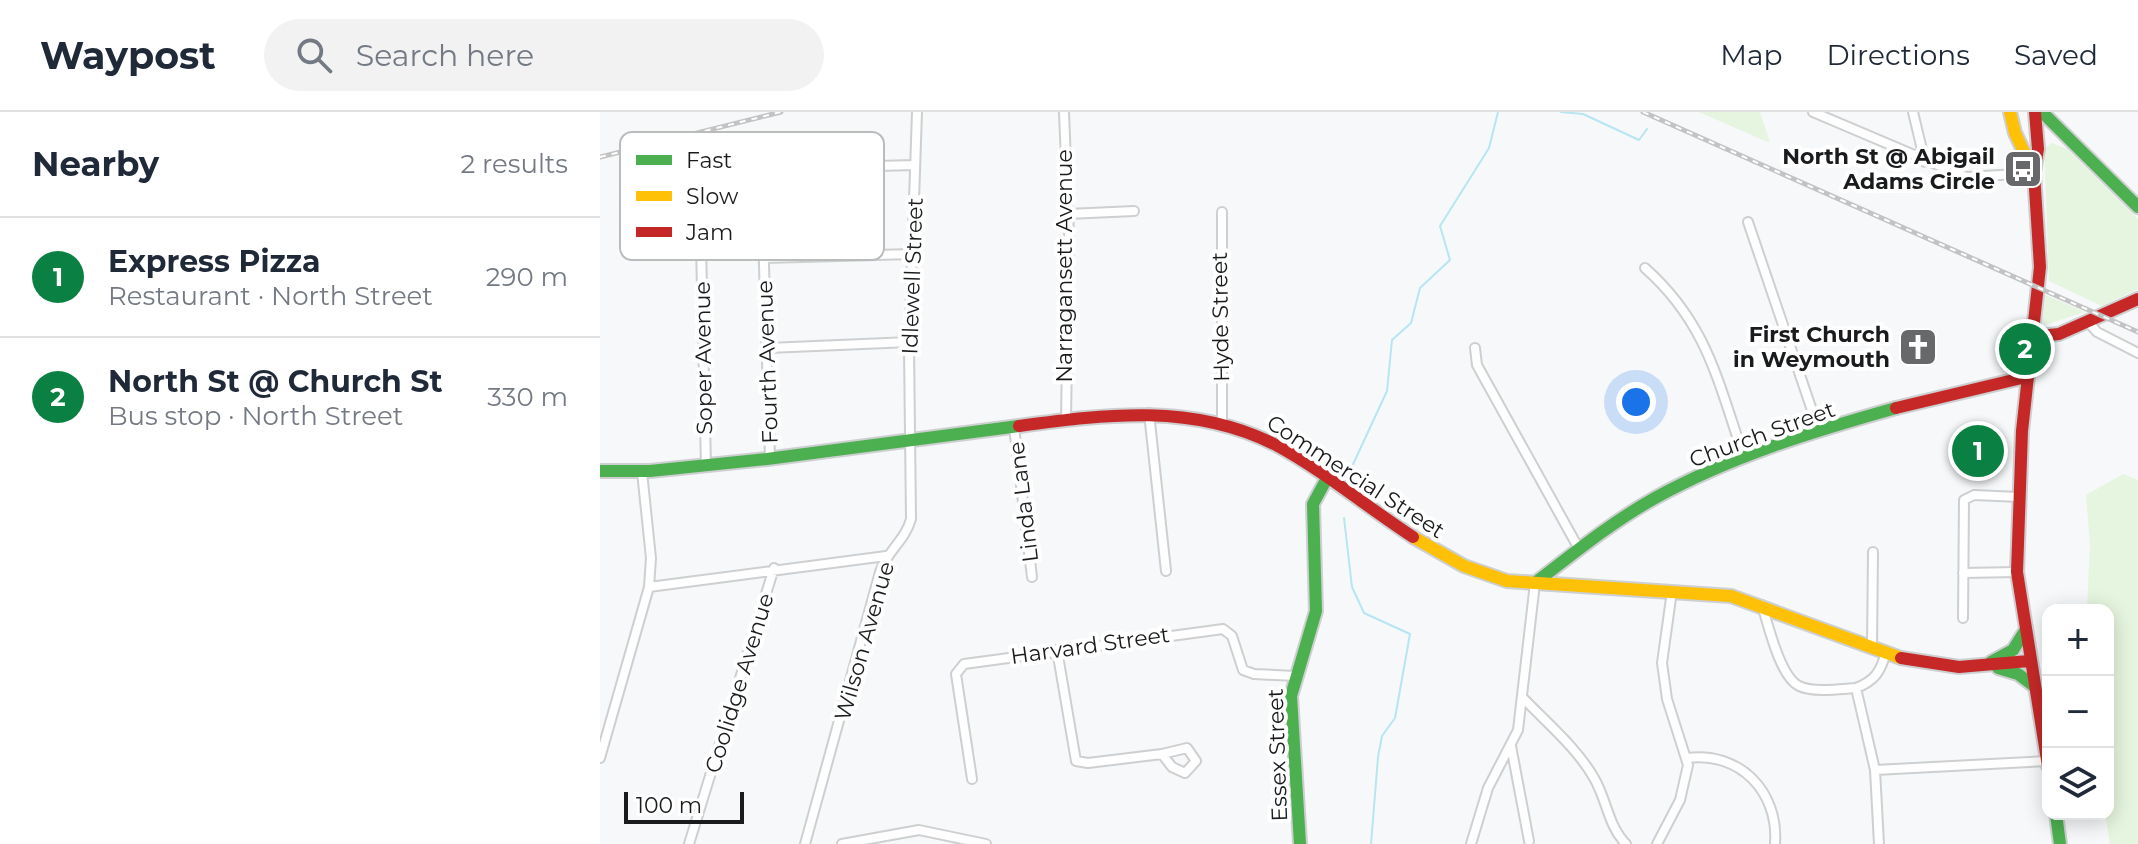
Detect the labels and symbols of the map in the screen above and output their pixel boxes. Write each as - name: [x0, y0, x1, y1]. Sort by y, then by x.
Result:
- legend: [620, 132, 884, 260]
- place label: North St @ Abigail Adams Circle: [1782, 143, 1995, 195]
- text: Fast: [686, 147, 732, 174]
- bus stop icon: North St @ Abigail Adams Circle: [2002, 148, 2044, 190]
- street label: Narragansett Avenue: [1051, 149, 1078, 383]
- text: Slow: [686, 183, 739, 210]
- street label: Idlewell Street: [896, 197, 929, 355]
- text: Jam: [685, 219, 733, 246]
- street label: Hyde Street: [1206, 252, 1235, 382]
- street label: Fourth Avenue: [751, 280, 784, 444]
- street label: Soper Avenue: [689, 281, 718, 435]
- pin: 2: [1999, 319, 2051, 379]
- place label: First Church in Weymouth: [1733, 321, 1890, 373]
- church icon: First Church in Weymouth: [1897, 326, 1939, 368]
- your location: [1616, 382, 1656, 422]
- street label: Church Street: [1686, 396, 1839, 473]
- street label: Commercial Street: [1262, 409, 1450, 544]
- pin: 1: [1952, 421, 2004, 481]
- street label: Linda Lane: [1003, 440, 1044, 564]
- street label: Wilson Avenue: [829, 559, 900, 724]
- street label: Coolidge Avenue: [699, 590, 780, 776]
- street label: Harvard Street: [1009, 621, 1171, 670]
- street label: Essex Street: [1262, 688, 1293, 822]
- scale bar: [624, 788, 744, 824]

